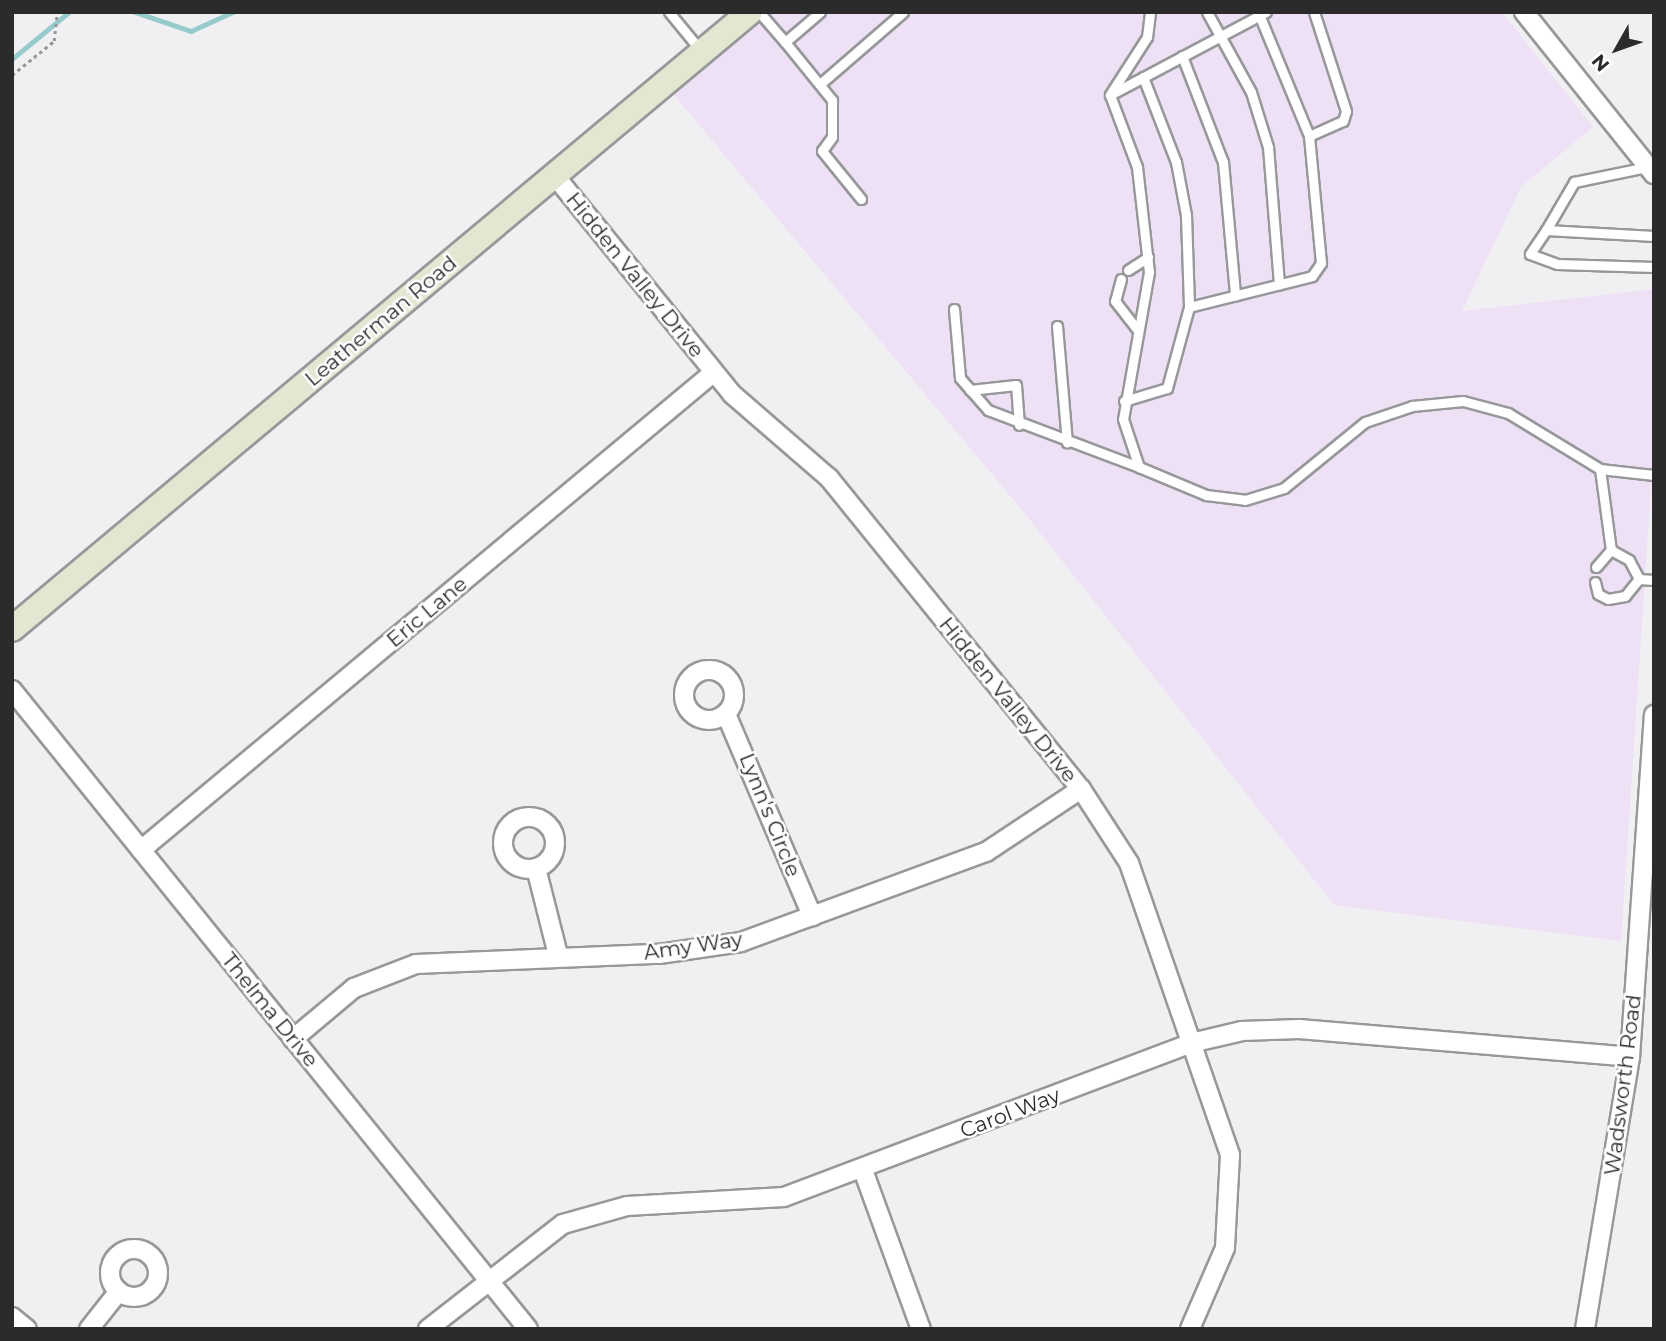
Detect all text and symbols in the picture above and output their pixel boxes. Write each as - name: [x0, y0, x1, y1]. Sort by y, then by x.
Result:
- north arrow: [1582, 14, 1652, 84]
- text: N: [1587, 50, 1614, 76]
- street label: Hidden Valley Drive: [561, 187, 709, 363]
- street label: Leatherman Road: [300, 250, 462, 392]
- street label: Eric Lane: [382, 571, 472, 653]
- street label: Hidden Valley Drive: [934, 612, 1082, 788]
- street label: Lynn's Circle: [734, 750, 806, 880]
- street label: Amy Way: [642, 927, 744, 965]
- street label: Thelma Drive: [216, 948, 324, 1072]
- street label: Wadsworth Road: [1599, 993, 1647, 1177]
- street label: Carol Way: [956, 1082, 1064, 1144]

